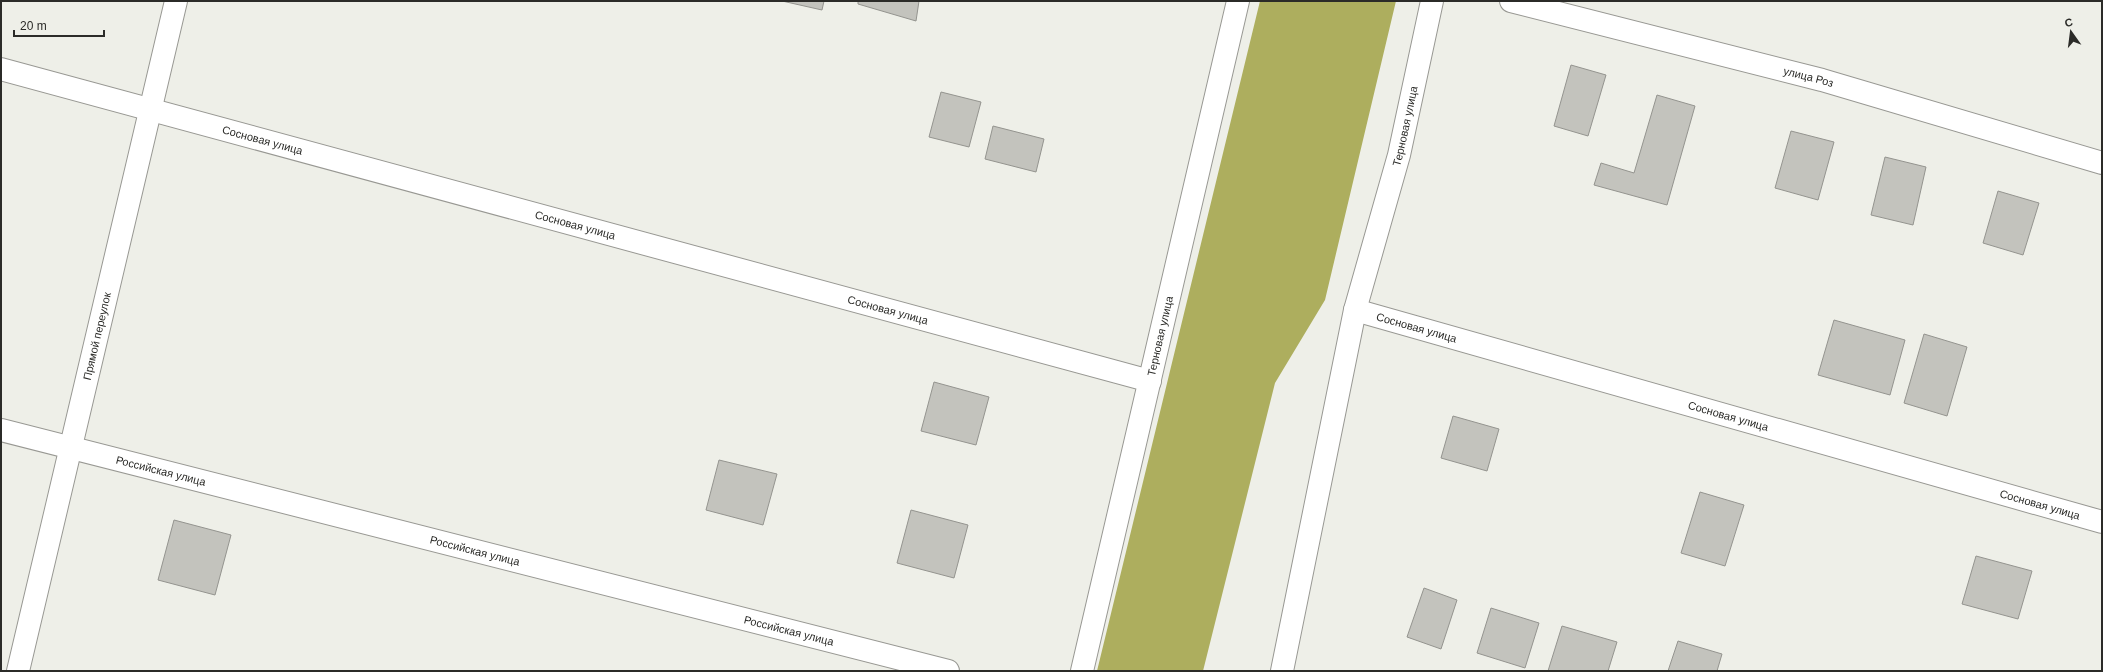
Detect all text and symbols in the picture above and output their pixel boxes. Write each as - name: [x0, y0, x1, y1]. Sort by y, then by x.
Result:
- scale bar: [14, 12, 104, 38]
- north arrow: [2051, 12, 2091, 52]
- text: С: [2063, 16, 2074, 29]
- text: 20 m: [20, 19, 47, 33]
- street label: улица Роз: [1782, 64, 1835, 89]
- street label: Терновая улица: [1390, 84, 1420, 168]
- street label: Сосновая улица: [221, 123, 305, 157]
- street label: Сосновая улица: [534, 208, 618, 242]
- street label: Прямой переулок: [81, 291, 113, 381]
- street label: Сосновая улица: [846, 293, 930, 327]
- street label: Терновая улица: [1145, 294, 1175, 377]
- street label: Сосновая улица: [1375, 310, 1459, 345]
- street label: Сосновая улица: [1687, 399, 1771, 433]
- street label: Российская улица: [115, 453, 208, 488]
- street label: Сосновая улица: [1998, 487, 2082, 522]
- street label: Российская улица: [429, 533, 522, 568]
- street label: Российская улица: [743, 613, 836, 648]

